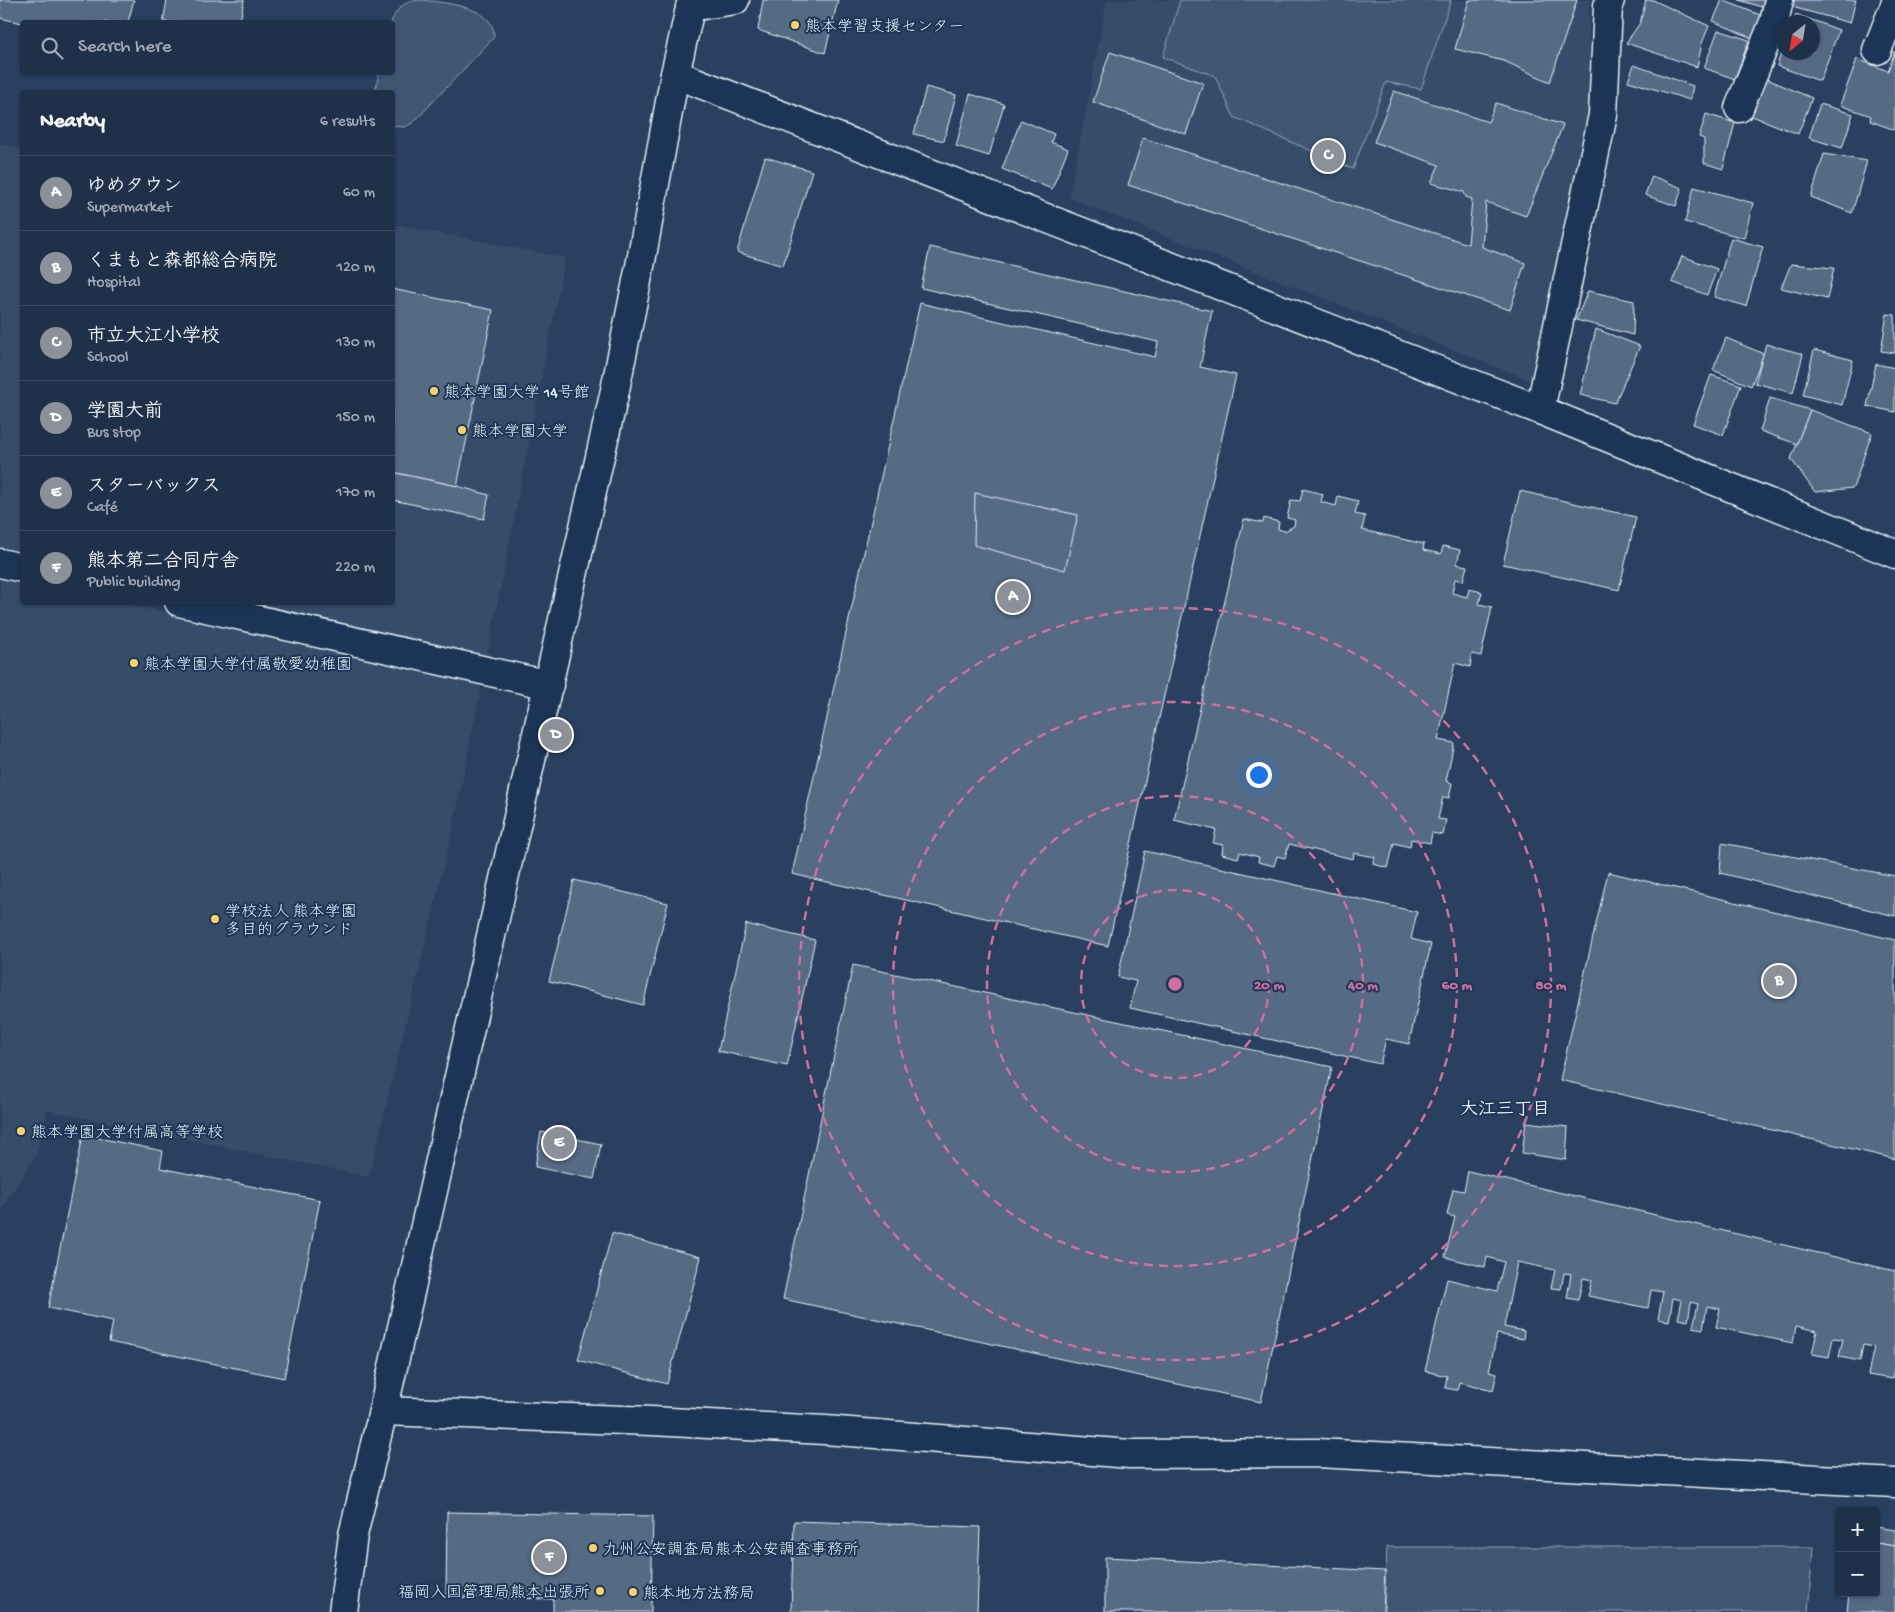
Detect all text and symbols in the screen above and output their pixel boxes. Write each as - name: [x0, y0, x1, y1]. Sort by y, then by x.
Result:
- north arrow: [1775, 15, 1820, 60]
- place label: 熊本学習支援センター: [805, 17, 964, 38]
- marker: 熊本学習支援センター: [789, 19, 801, 31]
- search box: [20, 20, 395, 75]
- icon: search: [38, 34, 66, 62]
- text: Search here: [78, 36, 172, 59]
- text: Nearby: [40, 110, 105, 135]
- text: 6 results: [320, 113, 375, 132]
- pin: C: [1312, 137, 1344, 175]
- text: ゆめタウン: [87, 176, 182, 199]
- text: A: [51, 184, 61, 203]
- text: 60 m: [343, 184, 375, 203]
- text: Supermarket: [87, 199, 172, 218]
- text: くまもと森都総合病院: [87, 251, 277, 274]
- text: B: [52, 259, 60, 278]
- text: 120 m: [336, 259, 375, 278]
- text: Hospital: [87, 274, 141, 293]
- text: 市立大江小学校: [87, 326, 220, 349]
- text: C: [52, 334, 60, 353]
- text: 130 m: [336, 334, 375, 353]
- text: School: [87, 349, 129, 368]
- place label: 熊本学園大学 14号館: [444, 384, 590, 404]
- marker: 熊本学園大学 14号館: [428, 385, 440, 397]
- text: 学園大前: [87, 401, 163, 424]
- text: D: [51, 409, 61, 428]
- text: 150 m: [336, 409, 375, 428]
- place label: 熊本学園大学: [472, 423, 568, 443]
- text: Bus stop: [87, 424, 141, 443]
- marker: 熊本学園大学: [456, 424, 468, 436]
- text: スターバックス: [87, 476, 220, 499]
- text: E: [51, 484, 61, 503]
- text: 170 m: [336, 484, 375, 503]
- text: Café: [87, 499, 118, 518]
- text: 熊本第二合同庁舎: [87, 551, 239, 574]
- text: F: [52, 559, 60, 578]
- text: 220 m: [335, 559, 375, 578]
- text: Public building: [87, 574, 181, 593]
- pin: A: [997, 578, 1029, 616]
- place label: 熊本学園大学付属敬愛幼稚園: [144, 656, 352, 676]
- marker: 熊本学園大学付属敬愛幼稚園: [128, 657, 140, 669]
- pin: D: [540, 716, 572, 754]
- your location: [1246, 762, 1272, 788]
- place label: 学校法人 熊本学園 多目的グラウンド: [225, 903, 357, 941]
- marker: 学校法人 熊本学園 多目的グラウンド: [209, 913, 221, 925]
- pin: B: [1763, 962, 1795, 1000]
- centre of rings: [1166, 975, 1184, 993]
- text: 20 m: [1254, 977, 1284, 995]
- text: 40 m: [1347, 977, 1378, 995]
- text: 60 m: [1442, 977, 1473, 995]
- text: 80 m: [1536, 977, 1567, 995]
- district label: 大江三丁目: [1460, 1099, 1550, 1121]
- place label: 熊本学園大学付属高等学校: [31, 1124, 223, 1144]
- pin: E: [543, 1124, 575, 1162]
- marker: 熊本学園大学付属高等学校: [15, 1125, 27, 1137]
- map controls: [1835, 1507, 1880, 1597]
- button: +: [1835, 1507, 1880, 1552]
- pin: F: [533, 1538, 565, 1576]
- place label: 九州公安調査局熊本公安調査事務所: [603, 1540, 859, 1561]
- marker: 九州公安調査局熊本公安調査事務所: [587, 1542, 599, 1554]
- button: −: [1835, 1552, 1880, 1597]
- place label: 福岡入国管理局熊本出張所: [398, 1583, 590, 1604]
- marker: 福岡入国管理局熊本出張所: [594, 1585, 606, 1597]
- place label: 熊本地方法務局: [643, 1585, 755, 1605]
- marker: 熊本地方法務局: [627, 1586, 639, 1598]

